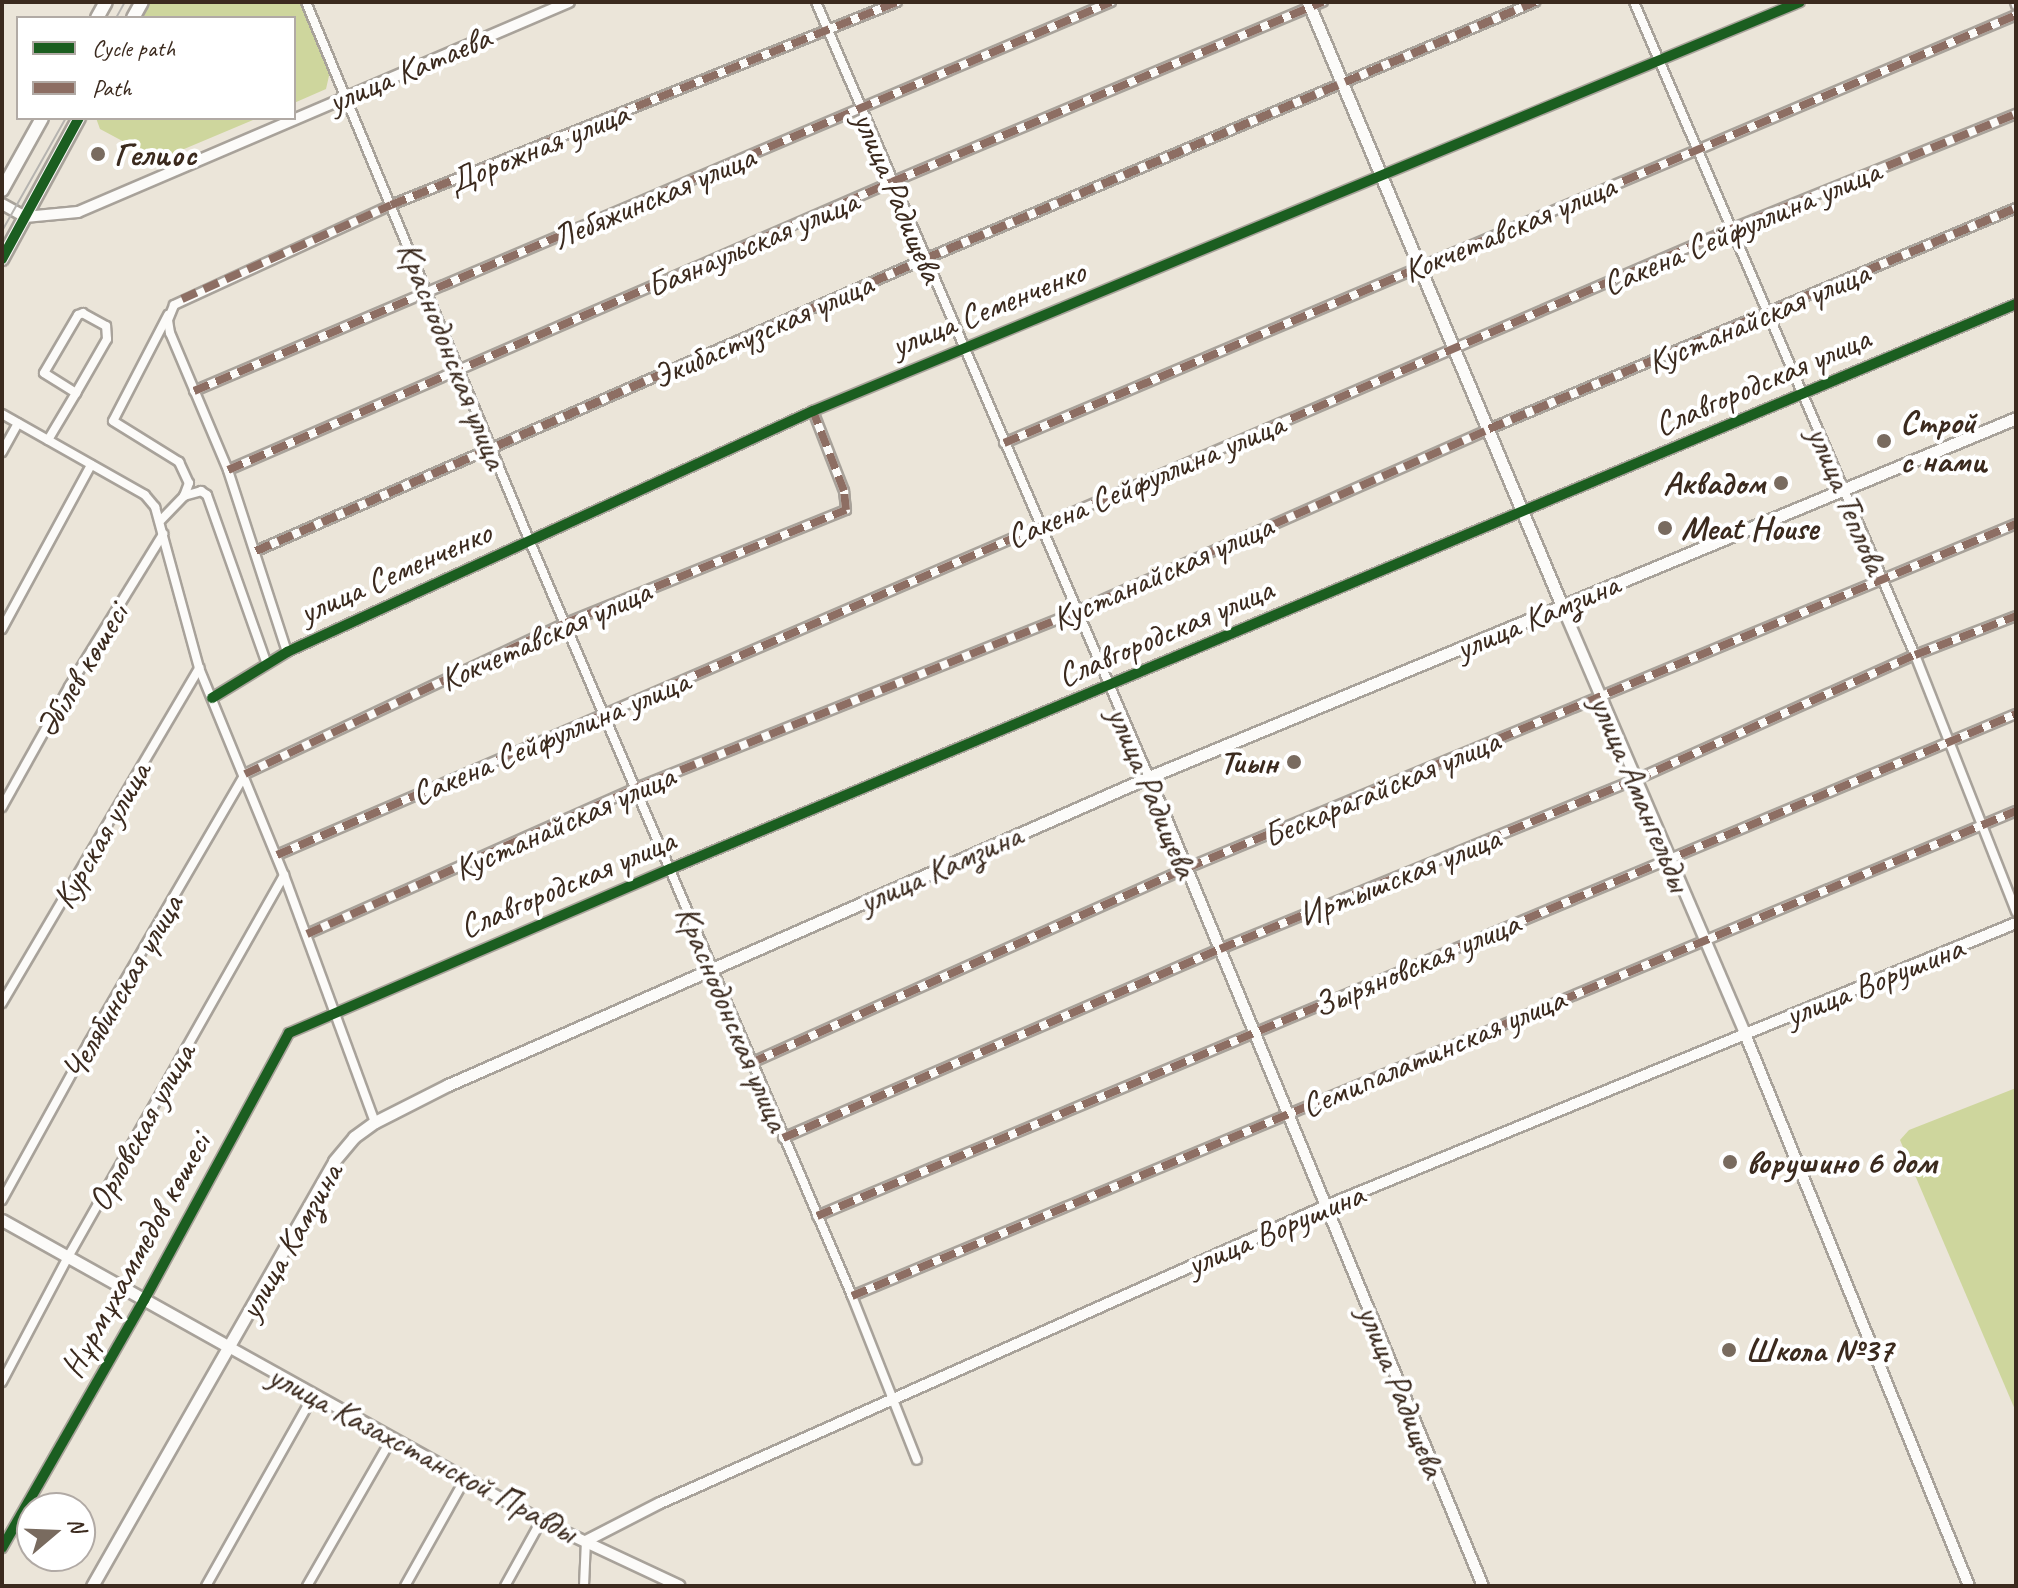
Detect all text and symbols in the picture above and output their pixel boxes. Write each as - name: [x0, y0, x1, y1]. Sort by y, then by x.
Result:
- legend: [16, 16, 296, 120]
- street label: улица Катаева: [323, 17, 495, 121]
- text: Cycle path: [92, 33, 175, 63]
- text: Path: [92, 73, 132, 103]
- street label: Дорожная улица: [441, 92, 635, 202]
- street label: улица Радищева: [844, 103, 954, 291]
- place label: Гелиос: [114, 134, 196, 174]
- street label: Лебяжинская улица: [544, 135, 762, 259]
- marker: Гелиос: [89, 145, 107, 163]
- street label: Сакена Сейфуллина улица: [1595, 150, 1887, 304]
- street label: Кокчетавская улица: [1396, 165, 1622, 291]
- street label: Баянаульская улица: [640, 180, 864, 306]
- street label: Краснодонская улица: [388, 234, 518, 476]
- street label: улица Семенченко: [886, 251, 1090, 365]
- street label: Кустанайская улица: [1640, 251, 1876, 383]
- street label: Экибастузская улица: [644, 262, 880, 398]
- street label: Славгородская улица: [1646, 317, 1878, 445]
- place label: Строй с нами: [1900, 401, 1988, 480]
- street label: Сакена Сейфуллина улица: [999, 403, 1291, 557]
- street label: улица Теплова: [1799, 420, 1897, 580]
- marker: Строй с нами: [1875, 432, 1893, 450]
- place label: Аквадом: [1663, 463, 1765, 503]
- marker: Аквадом: [1772, 474, 1790, 492]
- street label: Кустанайская улица: [1044, 505, 1280, 639]
- place label: Meat House: [1681, 508, 1818, 548]
- street label: улица Семенченко: [294, 512, 496, 632]
- marker: Meat House: [1656, 519, 1674, 537]
- street label: улица Камзина: [1448, 563, 1626, 669]
- street label: Славгородская улица: [1049, 568, 1281, 696]
- street label: Кокчетавская улица: [432, 570, 658, 700]
- street label: Әбілев көшесі: [25, 596, 137, 744]
- street label: Сакена Сейфуллина улица: [404, 660, 696, 814]
- street label: улица Амангельды: [1582, 690, 1700, 896]
- street label: улица Радищева: [1098, 698, 1208, 886]
- street label: Бескарагайская улица: [1256, 719, 1506, 857]
- place label: Тиын: [1219, 742, 1278, 782]
- marker: Тиын: [1285, 753, 1303, 771]
- street label: Курская улица: [43, 754, 159, 916]
- street label: Кустанайская улица: [446, 755, 682, 889]
- street label: улица Камзина: [852, 814, 1028, 922]
- street label: Иртышская улица: [1291, 817, 1507, 935]
- street label: Славгородская улица: [451, 819, 683, 947]
- street label: Челябинская улица: [52, 886, 192, 1088]
- street label: Краснодонская улица: [666, 897, 800, 1139]
- street label: Зыряновская улица: [1306, 902, 1526, 1026]
- street label: улица Ворушина: [1780, 927, 1968, 1035]
- street label: Семипалатинская улица: [1294, 977, 1572, 1127]
- street label: Орловская улица: [78, 1036, 204, 1218]
- street label: Нұрмұхаммедов көшесі: [51, 1126, 219, 1384]
- place label: ворушино 6 дом: [1746, 1142, 1937, 1182]
- marker: ворушино 6 дом: [1721, 1153, 1739, 1171]
- street label: улица Камзина: [228, 1155, 352, 1327]
- street label: улица Ворушина: [1181, 1174, 1369, 1284]
- street label: улица Радищева: [1348, 1297, 1456, 1485]
- place label: Школа №37: [1745, 1330, 1893, 1370]
- marker: Школа №37: [1720, 1341, 1738, 1359]
- street label: улица Казахстанской Правды: [262, 1355, 584, 1551]
- north arrow: [16, 1492, 96, 1572]
- text: N: [61, 1514, 92, 1536]

